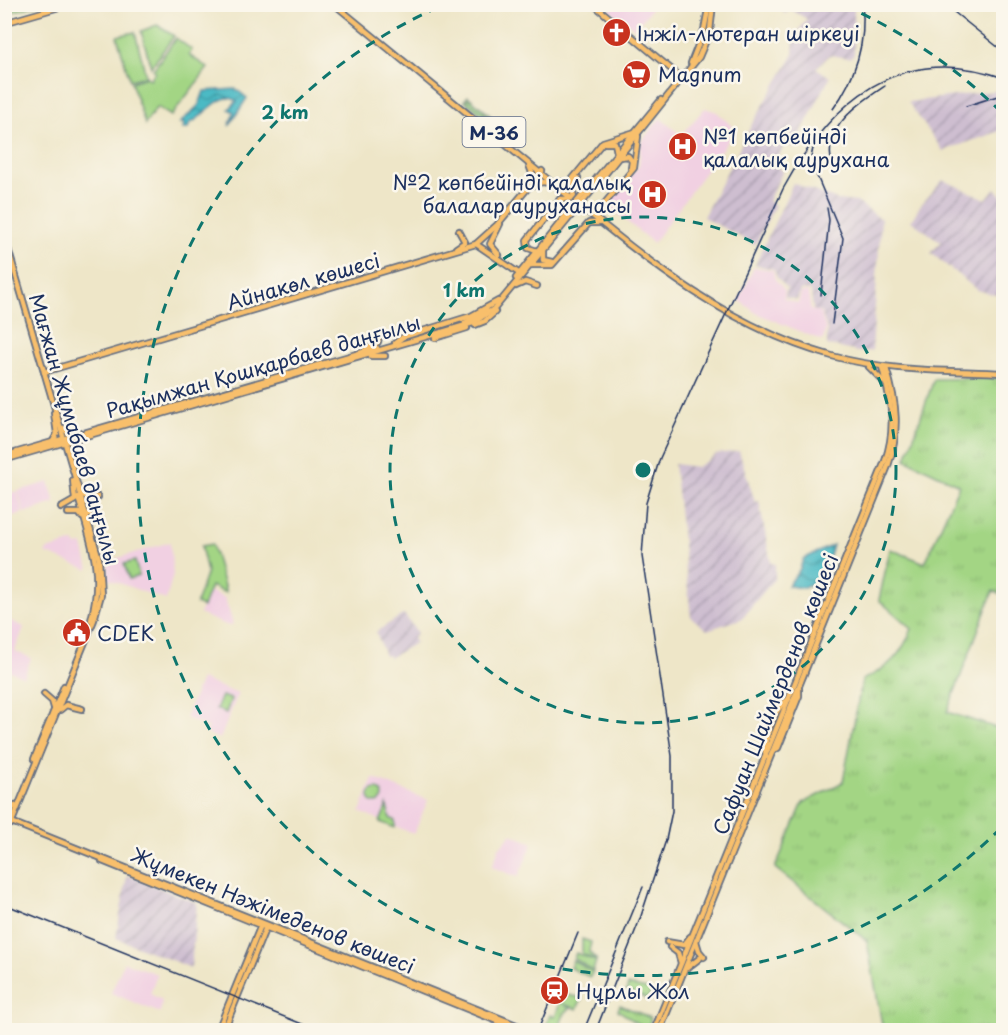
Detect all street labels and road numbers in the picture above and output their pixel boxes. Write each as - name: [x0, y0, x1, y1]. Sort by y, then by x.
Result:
- road number: M-36: [462, 117, 526, 147]
- street label: Айнакөл көшесі: [223, 245, 383, 317]
- street label: Мағжан Жұмабаев даңғылы: [22, 290, 128, 568]
- street label: Рақымжан Қошқарбаев даңғылы: [102, 307, 424, 425]
- street label: Сафуан Шаймерденов көшесі: [705, 549, 845, 839]
- street label: Жұмекен Нәжімеденов көшесі: [127, 839, 419, 981]

